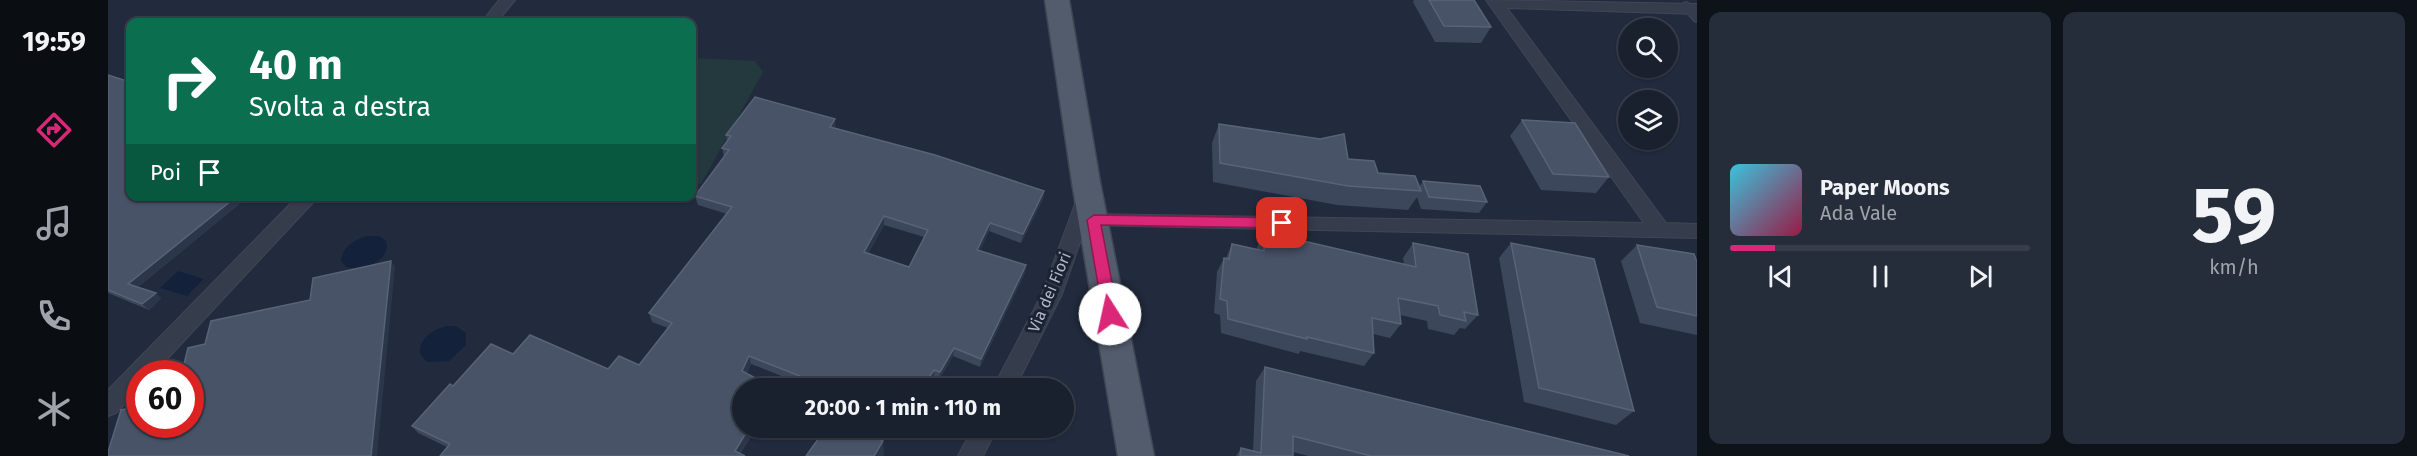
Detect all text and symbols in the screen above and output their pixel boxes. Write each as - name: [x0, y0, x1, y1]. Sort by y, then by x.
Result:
- map controls: [1618, 18, 1678, 150]
- button: search: [1618, 18, 1678, 78]
- text: 19:59: [22, 26, 86, 58]
- text: 40 m: [249, 40, 343, 90]
- icon: right: [150, 42, 228, 120]
- button: layers: [1618, 90, 1678, 150]
- text: Svolta a destra: [249, 91, 431, 123]
- icon: directions: [33, 109, 75, 151]
- icon: arrive: [193, 156, 226, 189]
- text: Poi: [150, 159, 181, 186]
- text: 59: [2192, 169, 2276, 263]
- text: Paper Moons: [1820, 174, 1950, 201]
- pin: [1256, 197, 1307, 248]
- text: Ada Vale: [1820, 201, 1897, 225]
- icon: music: [33, 202, 75, 244]
- icon: arrive: [1265, 206, 1298, 239]
- street label: Via dei Fiori: [1024, 249, 1075, 335]
- text: km/h: [2209, 255, 2259, 279]
- icon: previous: [1764, 260, 1797, 293]
- icon: pause: [1864, 260, 1897, 293]
- icon: next: [1964, 260, 1997, 293]
- position arrow: [1078, 282, 1142, 346]
- icon: phone: [33, 295, 75, 337]
- speed limit sign: 60: [126, 360, 204, 438]
- icon: climate: [33, 388, 75, 430]
- text: 20:00 · 1 min · 110 m: [805, 394, 1001, 421]

